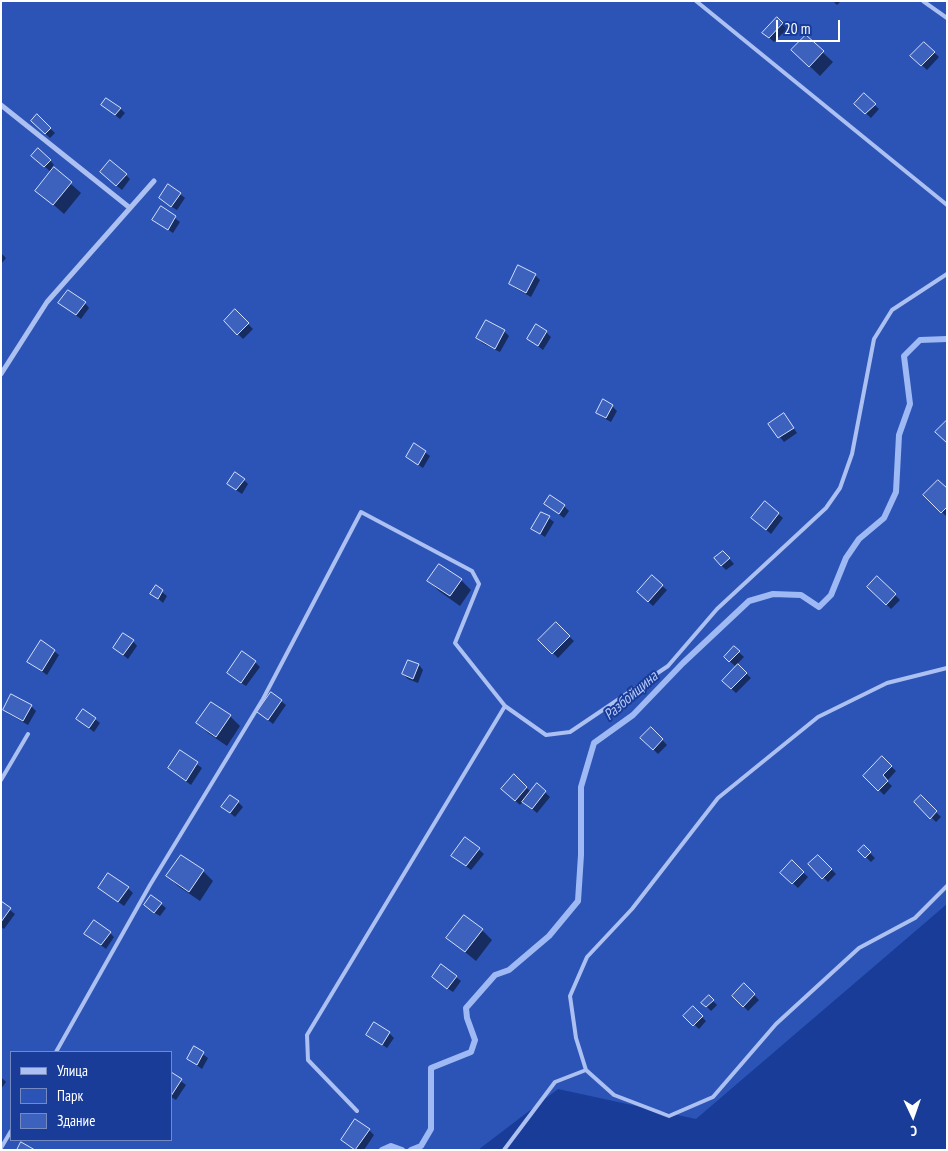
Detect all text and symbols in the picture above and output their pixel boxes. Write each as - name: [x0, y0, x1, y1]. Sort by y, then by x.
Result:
- scale bar: [778, 10, 842, 42]
- text: 20 m: [784, 19, 810, 38]
- water label: Разбойщина: [600, 668, 662, 724]
- legend: [10, 1051, 172, 1141]
- text: Улица: [57, 1061, 88, 1080]
- text: Парк: [57, 1086, 83, 1105]
- north arrow: [888, 1091, 938, 1141]
- text: Здание: [57, 1111, 95, 1130]
- text: С: [910, 1122, 917, 1140]

